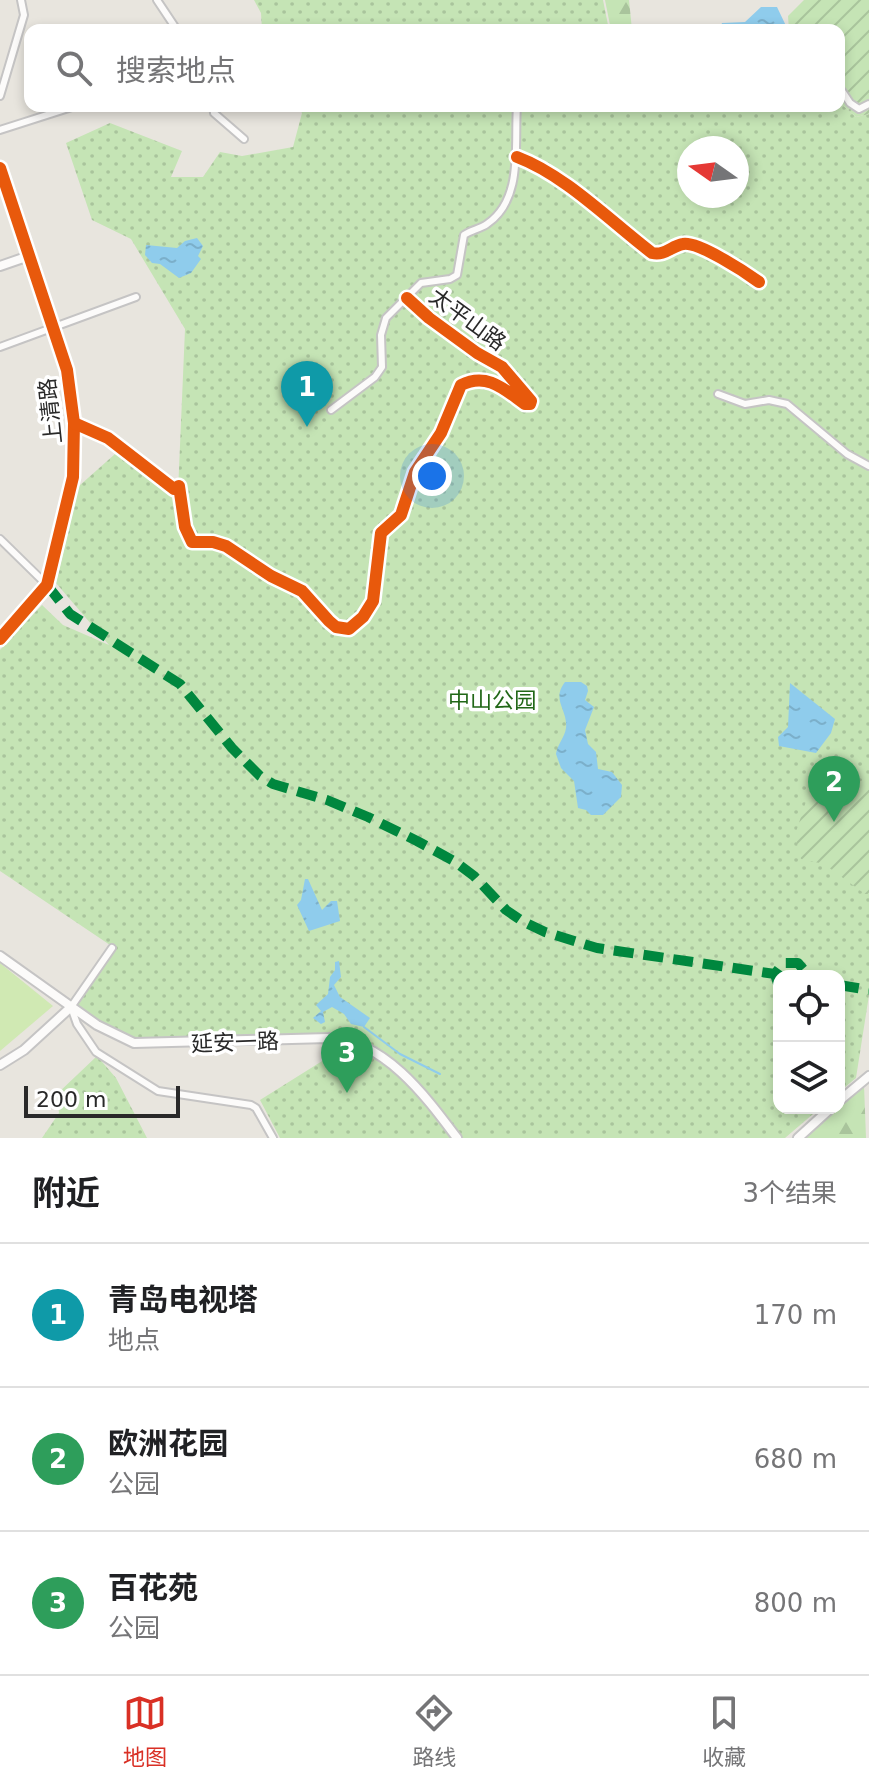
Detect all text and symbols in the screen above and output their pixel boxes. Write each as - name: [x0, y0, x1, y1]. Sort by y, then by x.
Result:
- search box: [24, 24, 845, 112]
- icon: search: [52, 46, 96, 90]
- text: 搜索地点: [116, 53, 236, 88]
- north arrow: [677, 136, 749, 208]
- street label: 太平山路: [425, 283, 511, 355]
- pin: 1: [281, 361, 333, 427]
- street label: 上清路: [35, 377, 66, 445]
- your location: [412, 456, 452, 496]
- park label: 中山公园: [448, 688, 536, 713]
- pin: 2: [808, 756, 860, 822]
- map controls: [773, 970, 845, 1114]
- button: locate: [773, 970, 845, 1042]
- pin: 3: [321, 1027, 373, 1093]
- street label: 延安一路: [191, 1028, 279, 1057]
- button: layers: [773, 1042, 845, 1114]
- scale bar: [24, 1082, 180, 1118]
- text: 200 m: [36, 1087, 106, 1112]
- text: 附近: [32, 1173, 100, 1213]
- text: 3个结果: [742, 1178, 837, 1208]
- text: 青岛电视塔: [108, 1282, 258, 1317]
- text: 1: [49, 1300, 67, 1330]
- text: 170 m: [754, 1300, 837, 1330]
- text: 地点: [108, 1325, 160, 1355]
- text: 欧洲花园: [108, 1426, 228, 1461]
- text: 2: [49, 1444, 67, 1474]
- text: 680 m: [754, 1444, 837, 1474]
- text: 公园: [108, 1469, 160, 1499]
- text: 百花苑: [108, 1570, 198, 1605]
- text: 3: [49, 1588, 67, 1618]
- text: 800 m: [754, 1588, 837, 1618]
- text: 公园: [108, 1613, 160, 1643]
- tab: 地图: [123, 1691, 167, 1771]
- tab: 路线: [412, 1691, 456, 1771]
- tab: 收藏: [702, 1691, 746, 1771]

